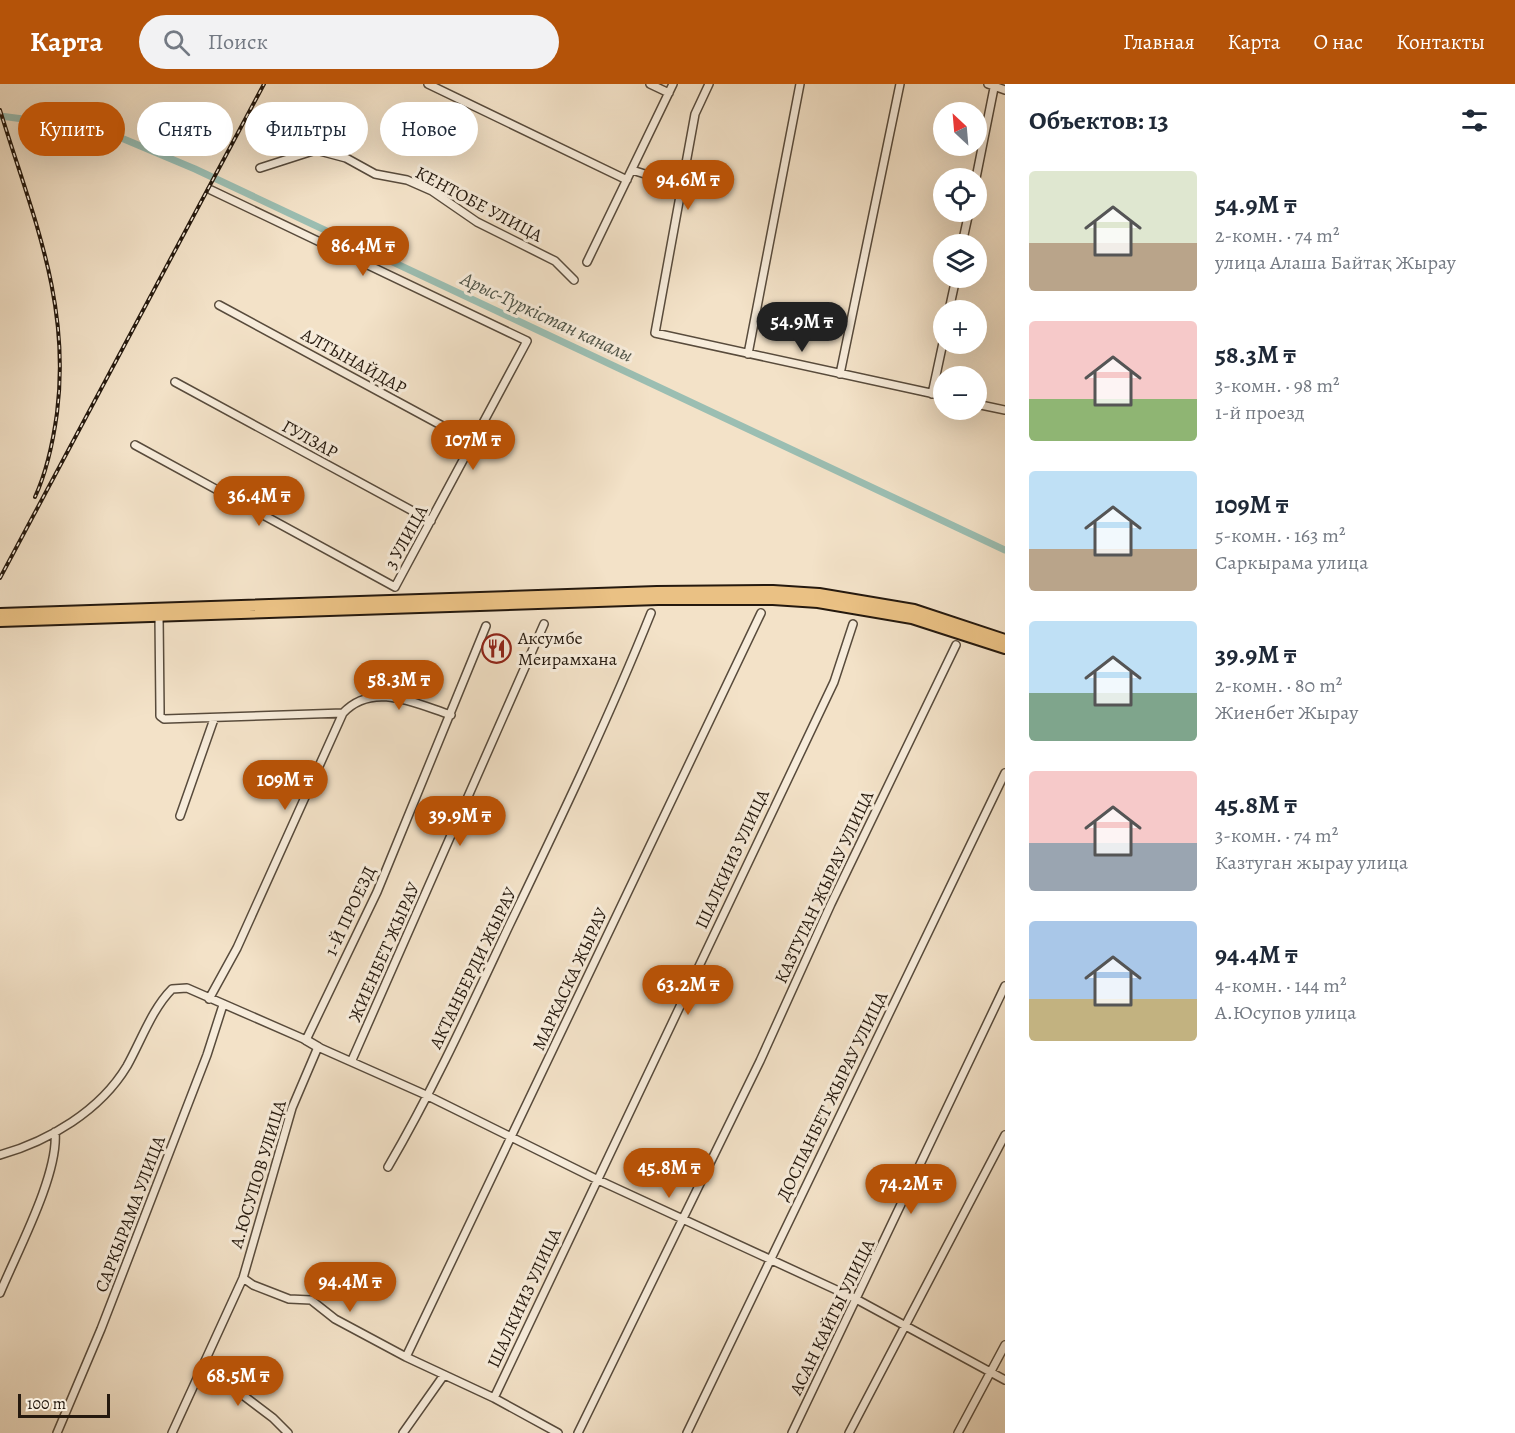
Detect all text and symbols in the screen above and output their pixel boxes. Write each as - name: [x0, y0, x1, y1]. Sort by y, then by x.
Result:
- search box: [139, 15, 559, 69]
- text: Карта: [30, 23, 103, 61]
- icon: search: [160, 26, 193, 59]
- text: Поиск: [208, 27, 268, 57]
- text: Главная: [1123, 28, 1195, 56]
- text: Карта: [1228, 28, 1280, 56]
- text: О нас: [1313, 28, 1363, 56]
- text: Контакты: [1396, 28, 1485, 56]
- chip: Купить: [18, 102, 125, 156]
- chip: Снять: [137, 102, 233, 156]
- chip: Фильтры: [245, 102, 368, 156]
- chip: Новое: [380, 102, 478, 156]
- north arrow: [933, 102, 987, 156]
- map controls: [933, 102, 987, 420]
- text: Объектов: 13: [1029, 103, 1169, 138]
- icon: filters: [1458, 104, 1491, 137]
- street label: КЕНТОБЕ УЛИЦА: [411, 160, 547, 248]
- pin: 94.6M ₸: [633, 160, 743, 211]
- text: 94.6M ₸: [656, 166, 720, 193]
- button: locate: [933, 168, 987, 222]
- text: 54.9M ₸: [1215, 187, 1297, 222]
- icon: home: [1077, 195, 1149, 267]
- text: 2-комн. · 74 m²: [1215, 222, 1339, 249]
- pin: 86.4M ₸: [308, 226, 418, 277]
- text: 86.4M ₸: [331, 232, 395, 259]
- button: layers: [933, 234, 987, 288]
- text: улица Алаша Байтақ Жырау: [1215, 249, 1456, 276]
- water label: Арыс-Түркістан каналы: [456, 265, 638, 369]
- button: +: [933, 300, 987, 354]
- pin: 54.9M ₸: [747, 302, 857, 353]
- text: 54.9M ₸: [771, 308, 833, 335]
- street label: АЛТЫНАЙДАР: [296, 322, 411, 400]
- text: 58.3M ₸: [1215, 337, 1296, 372]
- icon: home: [1077, 345, 1149, 417]
- button: −: [933, 366, 987, 420]
- text: 3-комн. · 98 m²: [1215, 372, 1340, 399]
- text: 1-й проезд: [1215, 399, 1305, 426]
- street label: ГУЛЗАР: [278, 414, 342, 464]
- pin: 107M ₸: [424, 420, 522, 471]
- text: 107M ₸: [445, 426, 501, 453]
- pin: 36.4M ₸: [204, 476, 314, 527]
- text: 36.4M ₸: [228, 482, 290, 509]
- text: 109M ₸: [1215, 487, 1289, 522]
- icon: home: [1077, 495, 1149, 567]
- street label: 3 УЛИЦА: [379, 500, 434, 573]
- text: 5-комн. · 163 m²: [1215, 522, 1346, 549]
- text: Саркырама улица: [1215, 549, 1368, 576]
- place label: Аксумбе Меирамхана: [517, 626, 618, 671]
- restaurant icon: Аксумбе Меирамхана: [481, 632, 513, 664]
- text: 39.9M ₸: [1215, 637, 1297, 672]
- icon: home: [1077, 645, 1149, 717]
- pin: 58.3M ₸: [344, 660, 454, 711]
- text: 58.3M ₸: [368, 666, 430, 693]
- text: 2-комн. · 80 m²: [1215, 672, 1342, 699]
- text: Жиенбет Жырау: [1215, 699, 1358, 726]
- pin: 109M ₸: [236, 760, 334, 811]
- text: 109M ₸: [257, 766, 313, 793]
- street label: ШАЛКИИЗ УЛИЦА: [689, 785, 775, 933]
- street label: КАЗТУГАН ЖЫРАУ УЛИЦА: [769, 786, 879, 987]
- text: 45.8M ₸: [1215, 787, 1297, 822]
- icon: home: [1077, 795, 1149, 867]
- pin: 39.9M ₸: [405, 796, 515, 847]
- text: 39.9M ₸: [429, 802, 491, 829]
- text: 3-комн. · 74 m²: [1215, 822, 1338, 849]
- text: Казтуган жырау улица: [1215, 849, 1408, 876]
- street label: 1-Й ПРОЕЗД: [319, 862, 381, 960]
- street label: ЖИЕНБЕТ ЖЫРАУ: [342, 878, 426, 1026]
- street label: АКТАНБЕРДИ ЖЫРАУ: [423, 883, 523, 1054]
- street label: МАРКАСКА ЖЫРАУ: [526, 903, 614, 1054]
- text: 94.4M ₸: [1215, 937, 1298, 972]
- icon: home: [1077, 945, 1149, 1017]
- pin: 63.2M ₸: [633, 965, 743, 1016]
- text: 63.2M ₸: [656, 971, 720, 998]
- text: 4-комн. · 144 m²: [1215, 972, 1347, 999]
- street label: ДОСПАНБЕТ ЖЫРАУ УЛИЦА: [771, 987, 893, 1205]
- text: А.Юсупов улица: [1215, 999, 1357, 1026]
- street label: А.ЮСУПОВ УЛИЦА: [224, 1097, 292, 1252]
- street label: САРКЫРАМА УЛИЦА: [89, 1132, 171, 1296]
- pin: 45.8M ₸: [614, 1148, 724, 1199]
- text: 45.8M ₸: [637, 1154, 701, 1181]
- pin: 74.2M ₸: [856, 1164, 966, 1215]
- text: 74.2M ₸: [879, 1170, 943, 1197]
- street label: ШАЛКИИЗ УЛИЦА: [481, 1224, 567, 1372]
- street label: АСАН КАЙГЫ УЛИЦА: [783, 1235, 880, 1400]
- pin: 94.4M ₸: [295, 1262, 405, 1313]
- text: 94.4M ₸: [318, 1268, 382, 1295]
- pin: 68.5M ₸: [183, 1356, 293, 1407]
- text: 68.5M ₸: [206, 1362, 270, 1389]
- scale bar: [18, 1391, 110, 1418]
- text: 100 m: [27, 1393, 66, 1415]

